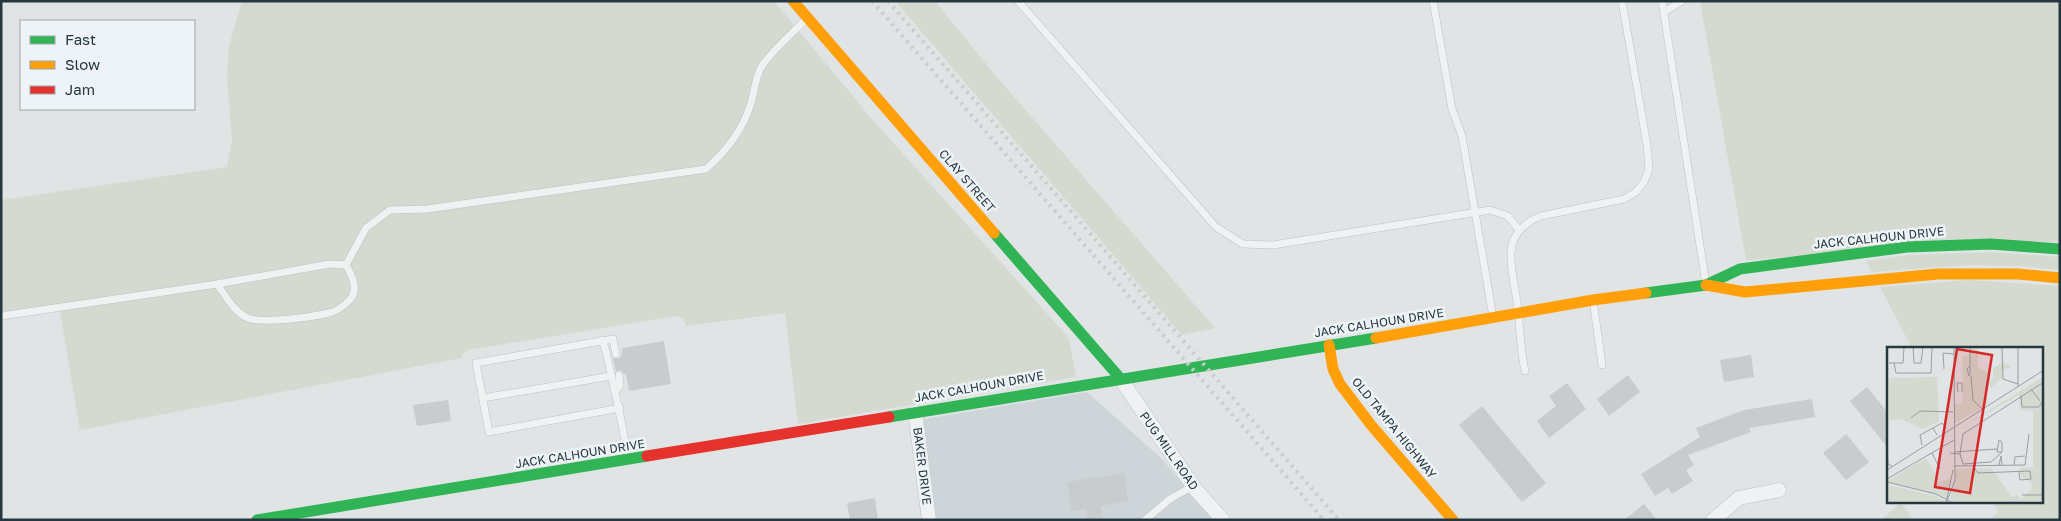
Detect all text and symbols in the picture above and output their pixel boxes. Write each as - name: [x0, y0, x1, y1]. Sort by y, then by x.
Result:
- legend: [20, 20, 195, 110]
- text: Fast: [65, 30, 96, 48]
- text: Slow: [65, 55, 100, 73]
- text: Jam: [65, 80, 95, 98]
- street label: CLAY STREET: [936, 146, 999, 216]
- street label: JACK CALHOUN DRIVE: [1813, 223, 1945, 252]
- street label: JACK CALHOUN DRIVE: [1313, 305, 1445, 340]
- inset map: [1887, 347, 2044, 504]
- street label: JACK CALHOUN DRIVE: [913, 368, 1045, 405]
- street label: OLD TAMPA HIGHWAY: [1349, 374, 1440, 481]
- street label: PUG MILL ROAD: [1137, 409, 1202, 493]
- street label: BAKER DRIVE: [910, 426, 935, 506]
- street label: JACK CALHOUN DRIVE: [514, 436, 646, 471]

